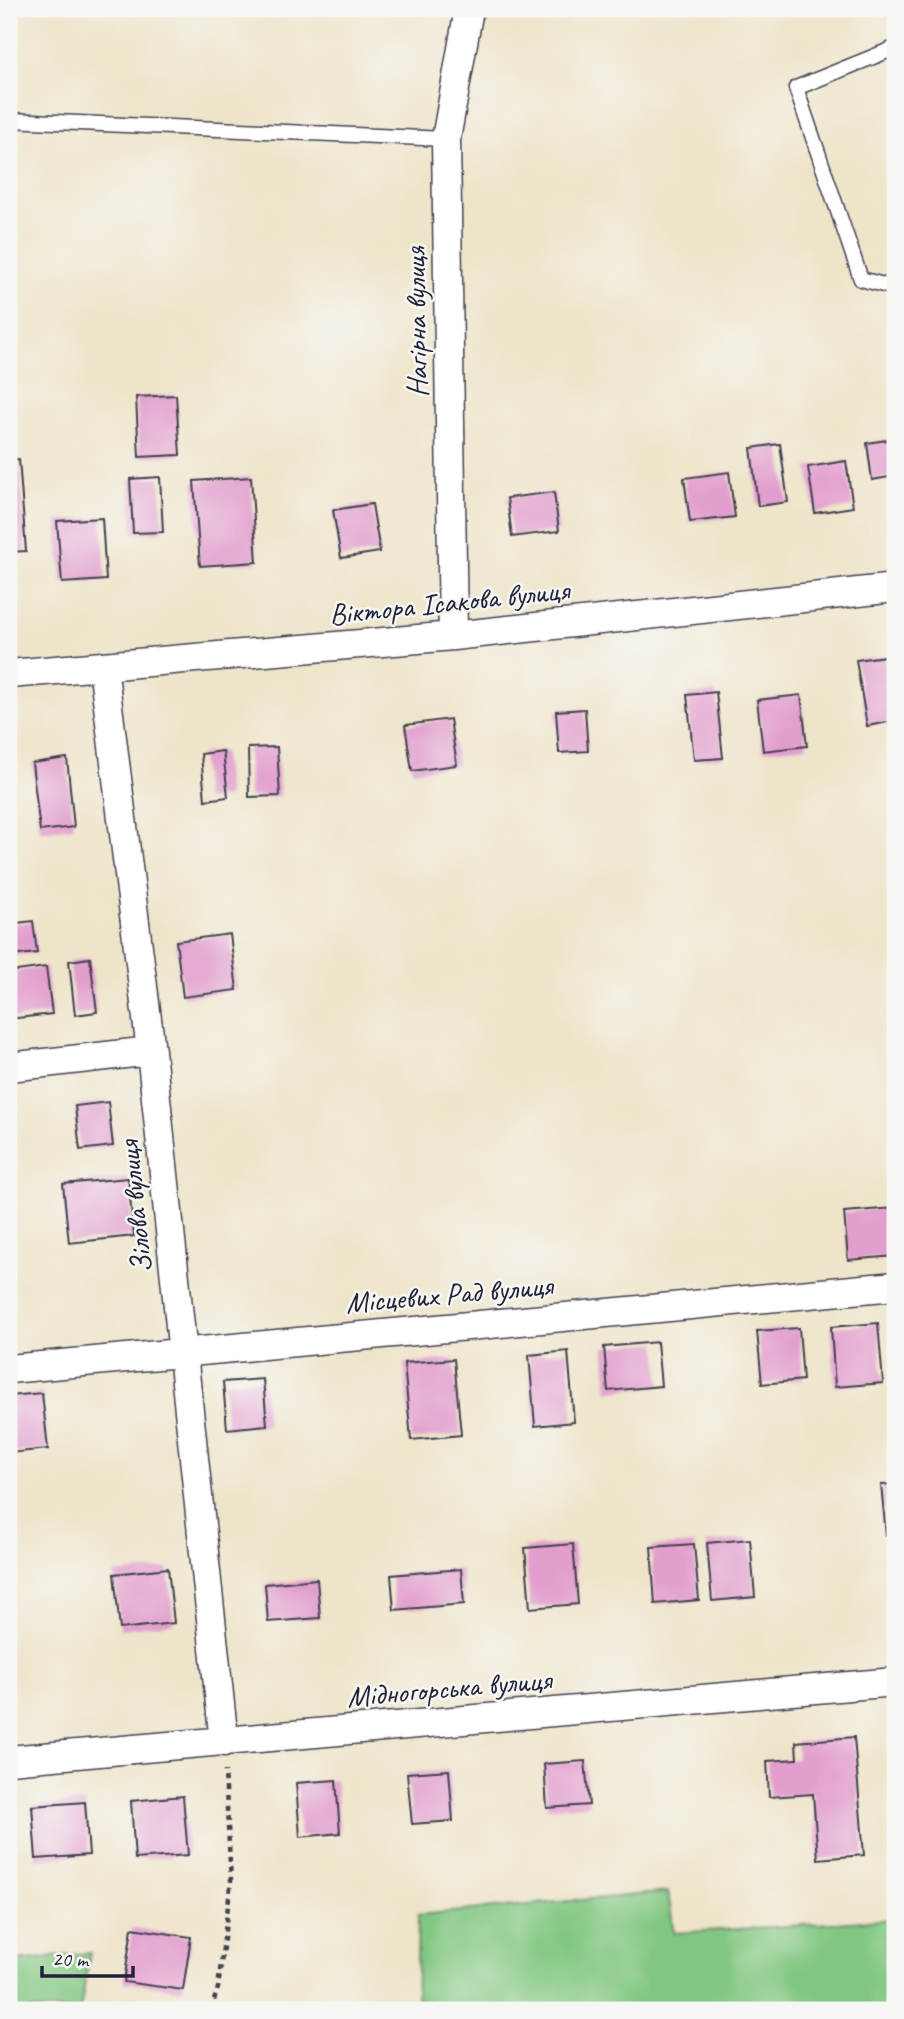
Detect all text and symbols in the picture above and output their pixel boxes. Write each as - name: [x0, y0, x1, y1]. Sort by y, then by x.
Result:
- street label: Нагірна вулиця: [396, 245, 436, 398]
- street label: Віктора Ісакова вулиця: [327, 570, 574, 634]
- street label: Зілова вулиця: [109, 1136, 161, 1275]
- street label: Місцевих Рад вулиця: [344, 1266, 557, 1322]
- street label: Мідногорська вулиця: [345, 1660, 556, 1716]
- scale bar: [42, 1935, 133, 1979]
- text: 20 m: [52, 1946, 90, 1972]

